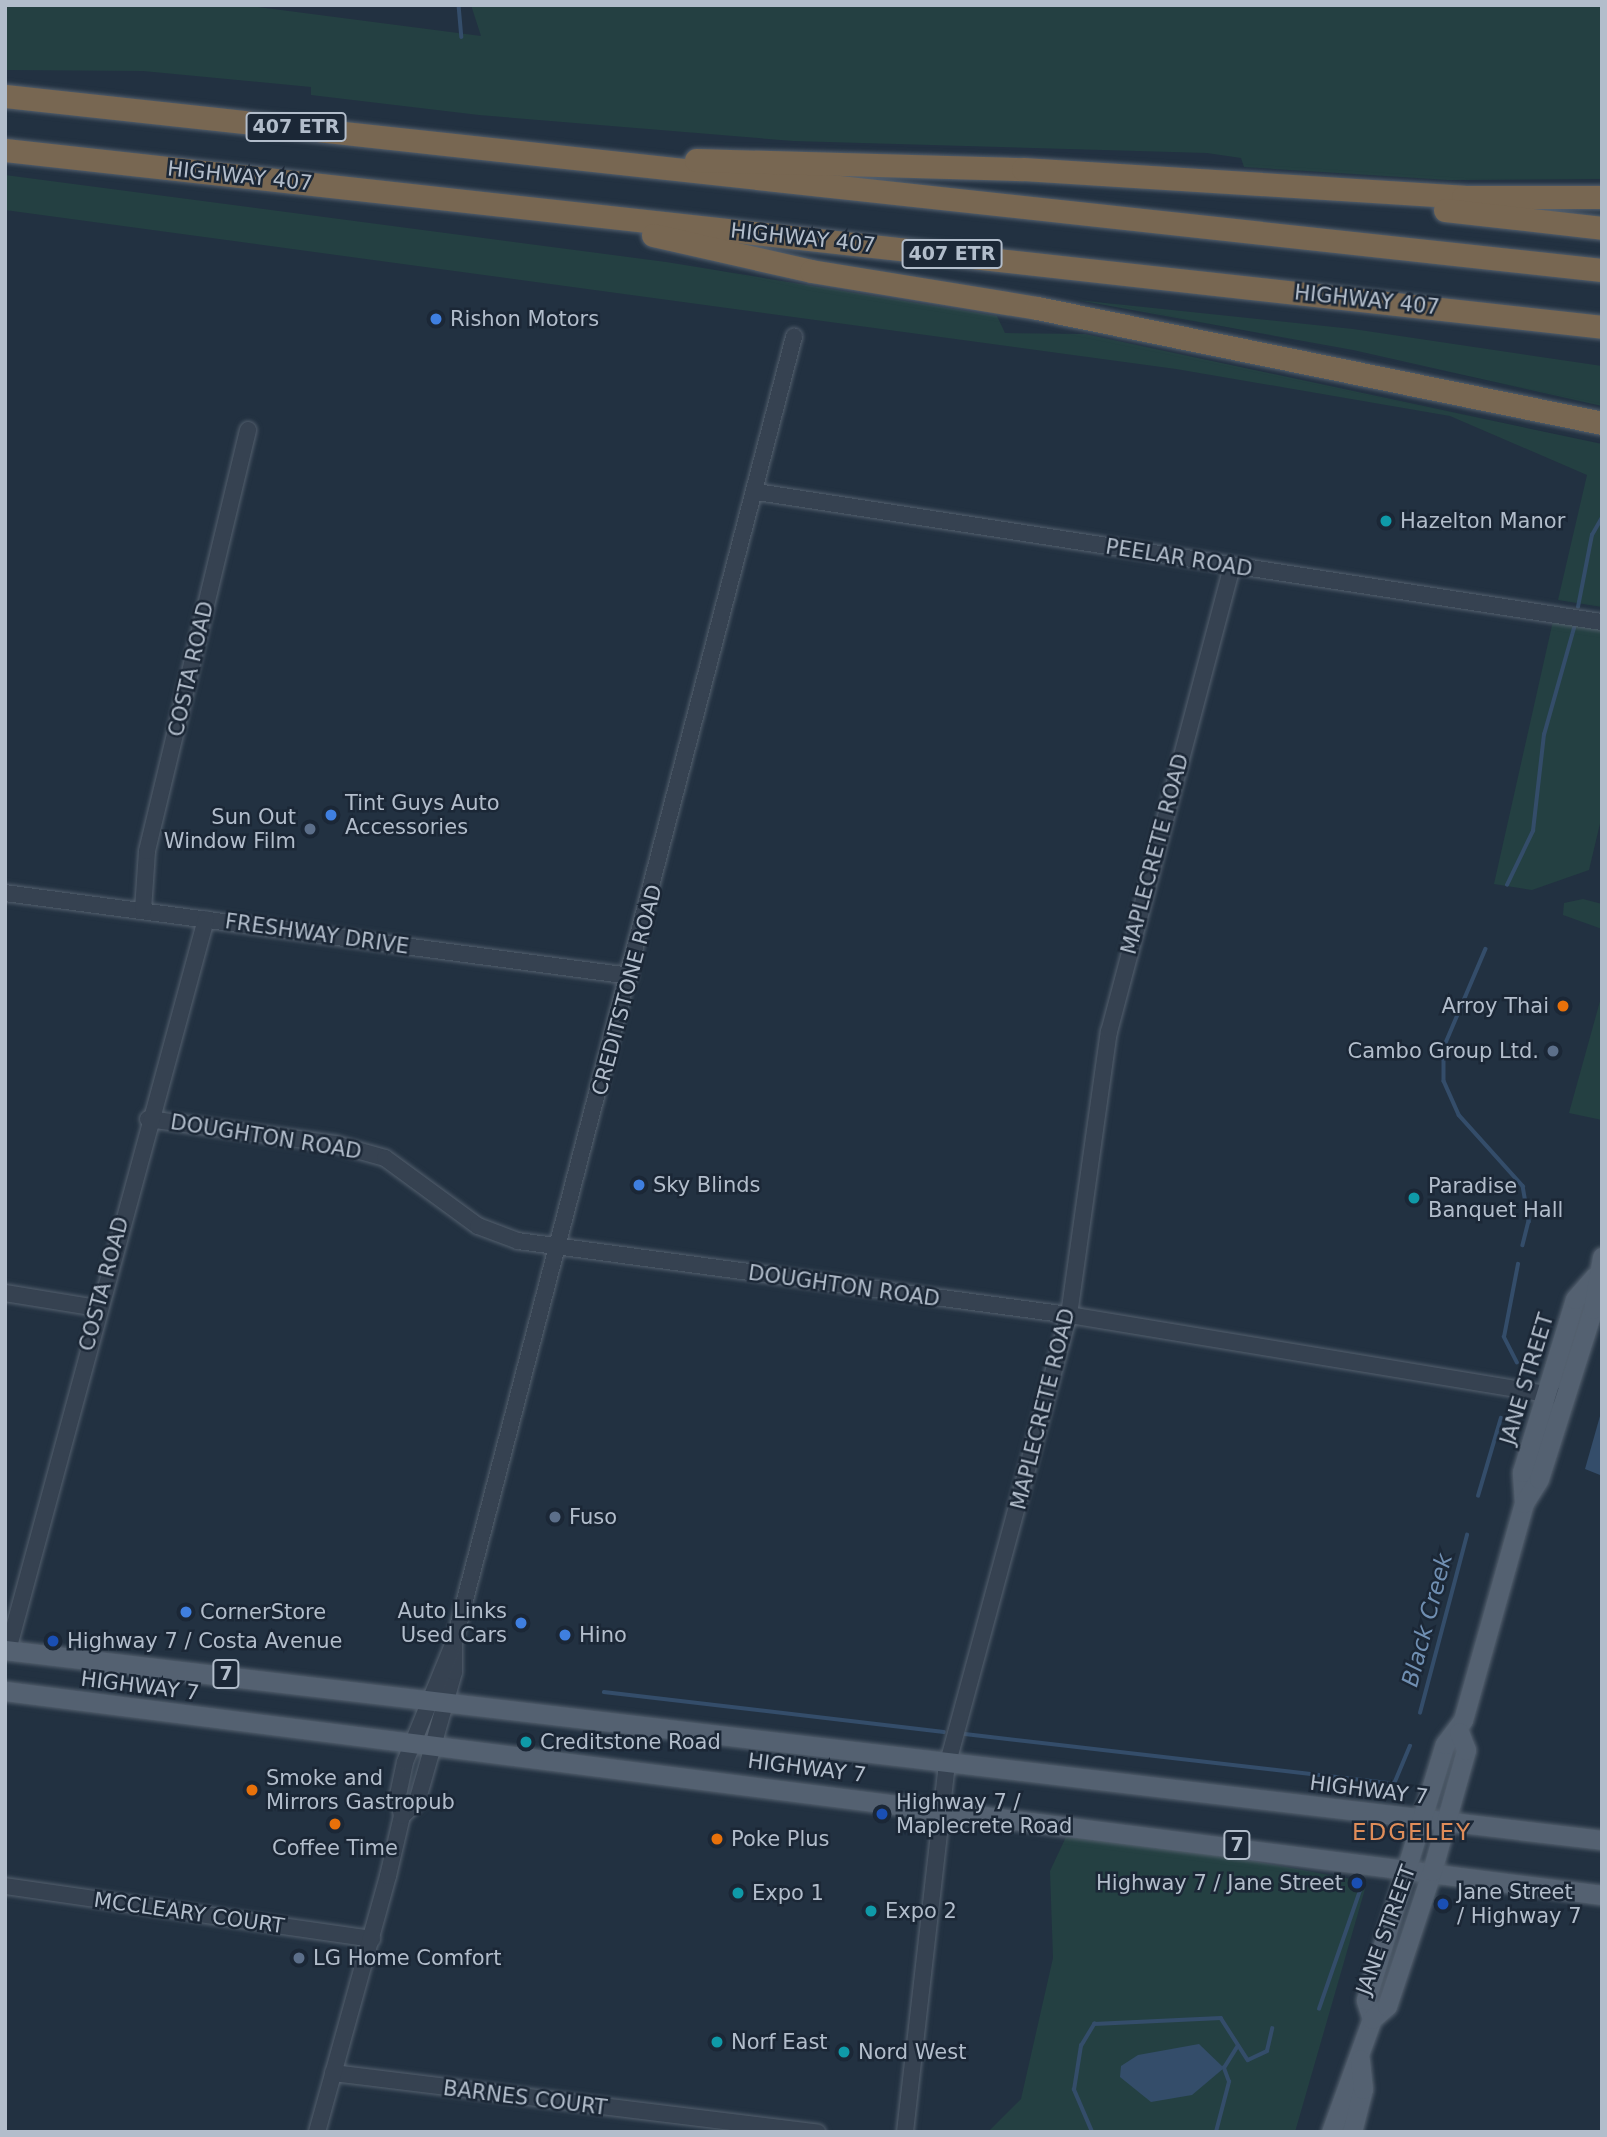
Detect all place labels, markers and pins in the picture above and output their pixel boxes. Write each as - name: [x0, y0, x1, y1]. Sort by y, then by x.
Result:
- place label: Rishon Motors: [450, 306, 599, 332]
- marker: Rishon Motors: [428, 311, 444, 327]
- place label: Hazelton Manor: [1400, 508, 1565, 534]
- marker: Hazelton Manor: [1378, 513, 1394, 529]
- place label: Tint Guys Auto Accessories: [345, 790, 500, 840]
- place label: Sun Out Window Film: [164, 804, 296, 854]
- marker: Tint Guys Auto Accessories: [323, 807, 339, 823]
- marker: Sun Out Window Film: [302, 821, 318, 837]
- place label: Arroy Thai: [1441, 993, 1549, 1019]
- marker: Arroy Thai: [1555, 998, 1571, 1014]
- place label: Cambo Group Ltd.: [1348, 1038, 1539, 1064]
- marker: Cambo Group Ltd.: [1545, 1043, 1561, 1059]
- place label: Sky Blinds: [653, 1172, 761, 1198]
- place label: Paradise Banquet Hall: [1428, 1173, 1563, 1223]
- marker: Sky Blinds: [631, 1177, 647, 1193]
- marker: Paradise Banquet Hall: [1406, 1190, 1422, 1206]
- place label: Fuso: [569, 1504, 617, 1530]
- marker: Fuso: [547, 1509, 563, 1525]
- place label: Auto Links Used Cars: [398, 1598, 507, 1648]
- place label: CornerStore: [200, 1599, 326, 1625]
- marker: CornerStore: [178, 1604, 194, 1620]
- marker: Auto Links Used Cars: [513, 1615, 529, 1631]
- place label: Hino: [579, 1622, 627, 1648]
- marker: Hino: [557, 1627, 573, 1643]
- place label: Highway 7 / Costa Avenue: [67, 1628, 342, 1654]
- marker: Highway 7 / Costa Avenue: [45, 1633, 61, 1649]
- place label: Creditstone Road: [540, 1729, 721, 1755]
- marker: Creditstone Road: [518, 1734, 534, 1750]
- place label: Smoke and Mirrors Gastropub: [266, 1765, 455, 1815]
- marker: Smoke and Mirrors Gastropub: [244, 1782, 260, 1798]
- place label: Highway 7 / Maplecrete Road: [896, 1789, 1072, 1839]
- marker: Highway 7 / Maplecrete Road: [874, 1806, 890, 1822]
- marker: Coffee Time: [327, 1816, 343, 1832]
- place label: Poke Plus: [731, 1826, 830, 1852]
- marker: Poke Plus: [709, 1831, 725, 1847]
- place label: Coffee Time: [272, 1835, 398, 1861]
- place label: Highway 7 / Jane Street: [1096, 1870, 1343, 1896]
- marker: Highway 7 / Jane Street: [1349, 1875, 1365, 1891]
- place label: Jane Street / Highway 7: [1457, 1879, 1582, 1929]
- place label: Expo 1: [752, 1880, 824, 1906]
- marker: Expo 1: [730, 1885, 746, 1901]
- marker: Jane Street / Highway 7: [1435, 1896, 1451, 1912]
- place label: Expo 2: [885, 1898, 957, 1924]
- marker: Expo 2: [863, 1903, 879, 1919]
- place label: LG Home Comfort: [313, 1945, 501, 1971]
- marker: LG Home Comfort: [291, 1950, 307, 1966]
- place label: Norf East: [731, 2029, 828, 2055]
- marker: Norf East: [709, 2034, 725, 2050]
- place label: Nord West: [858, 2039, 966, 2065]
- marker: Nord West: [836, 2044, 852, 2060]

